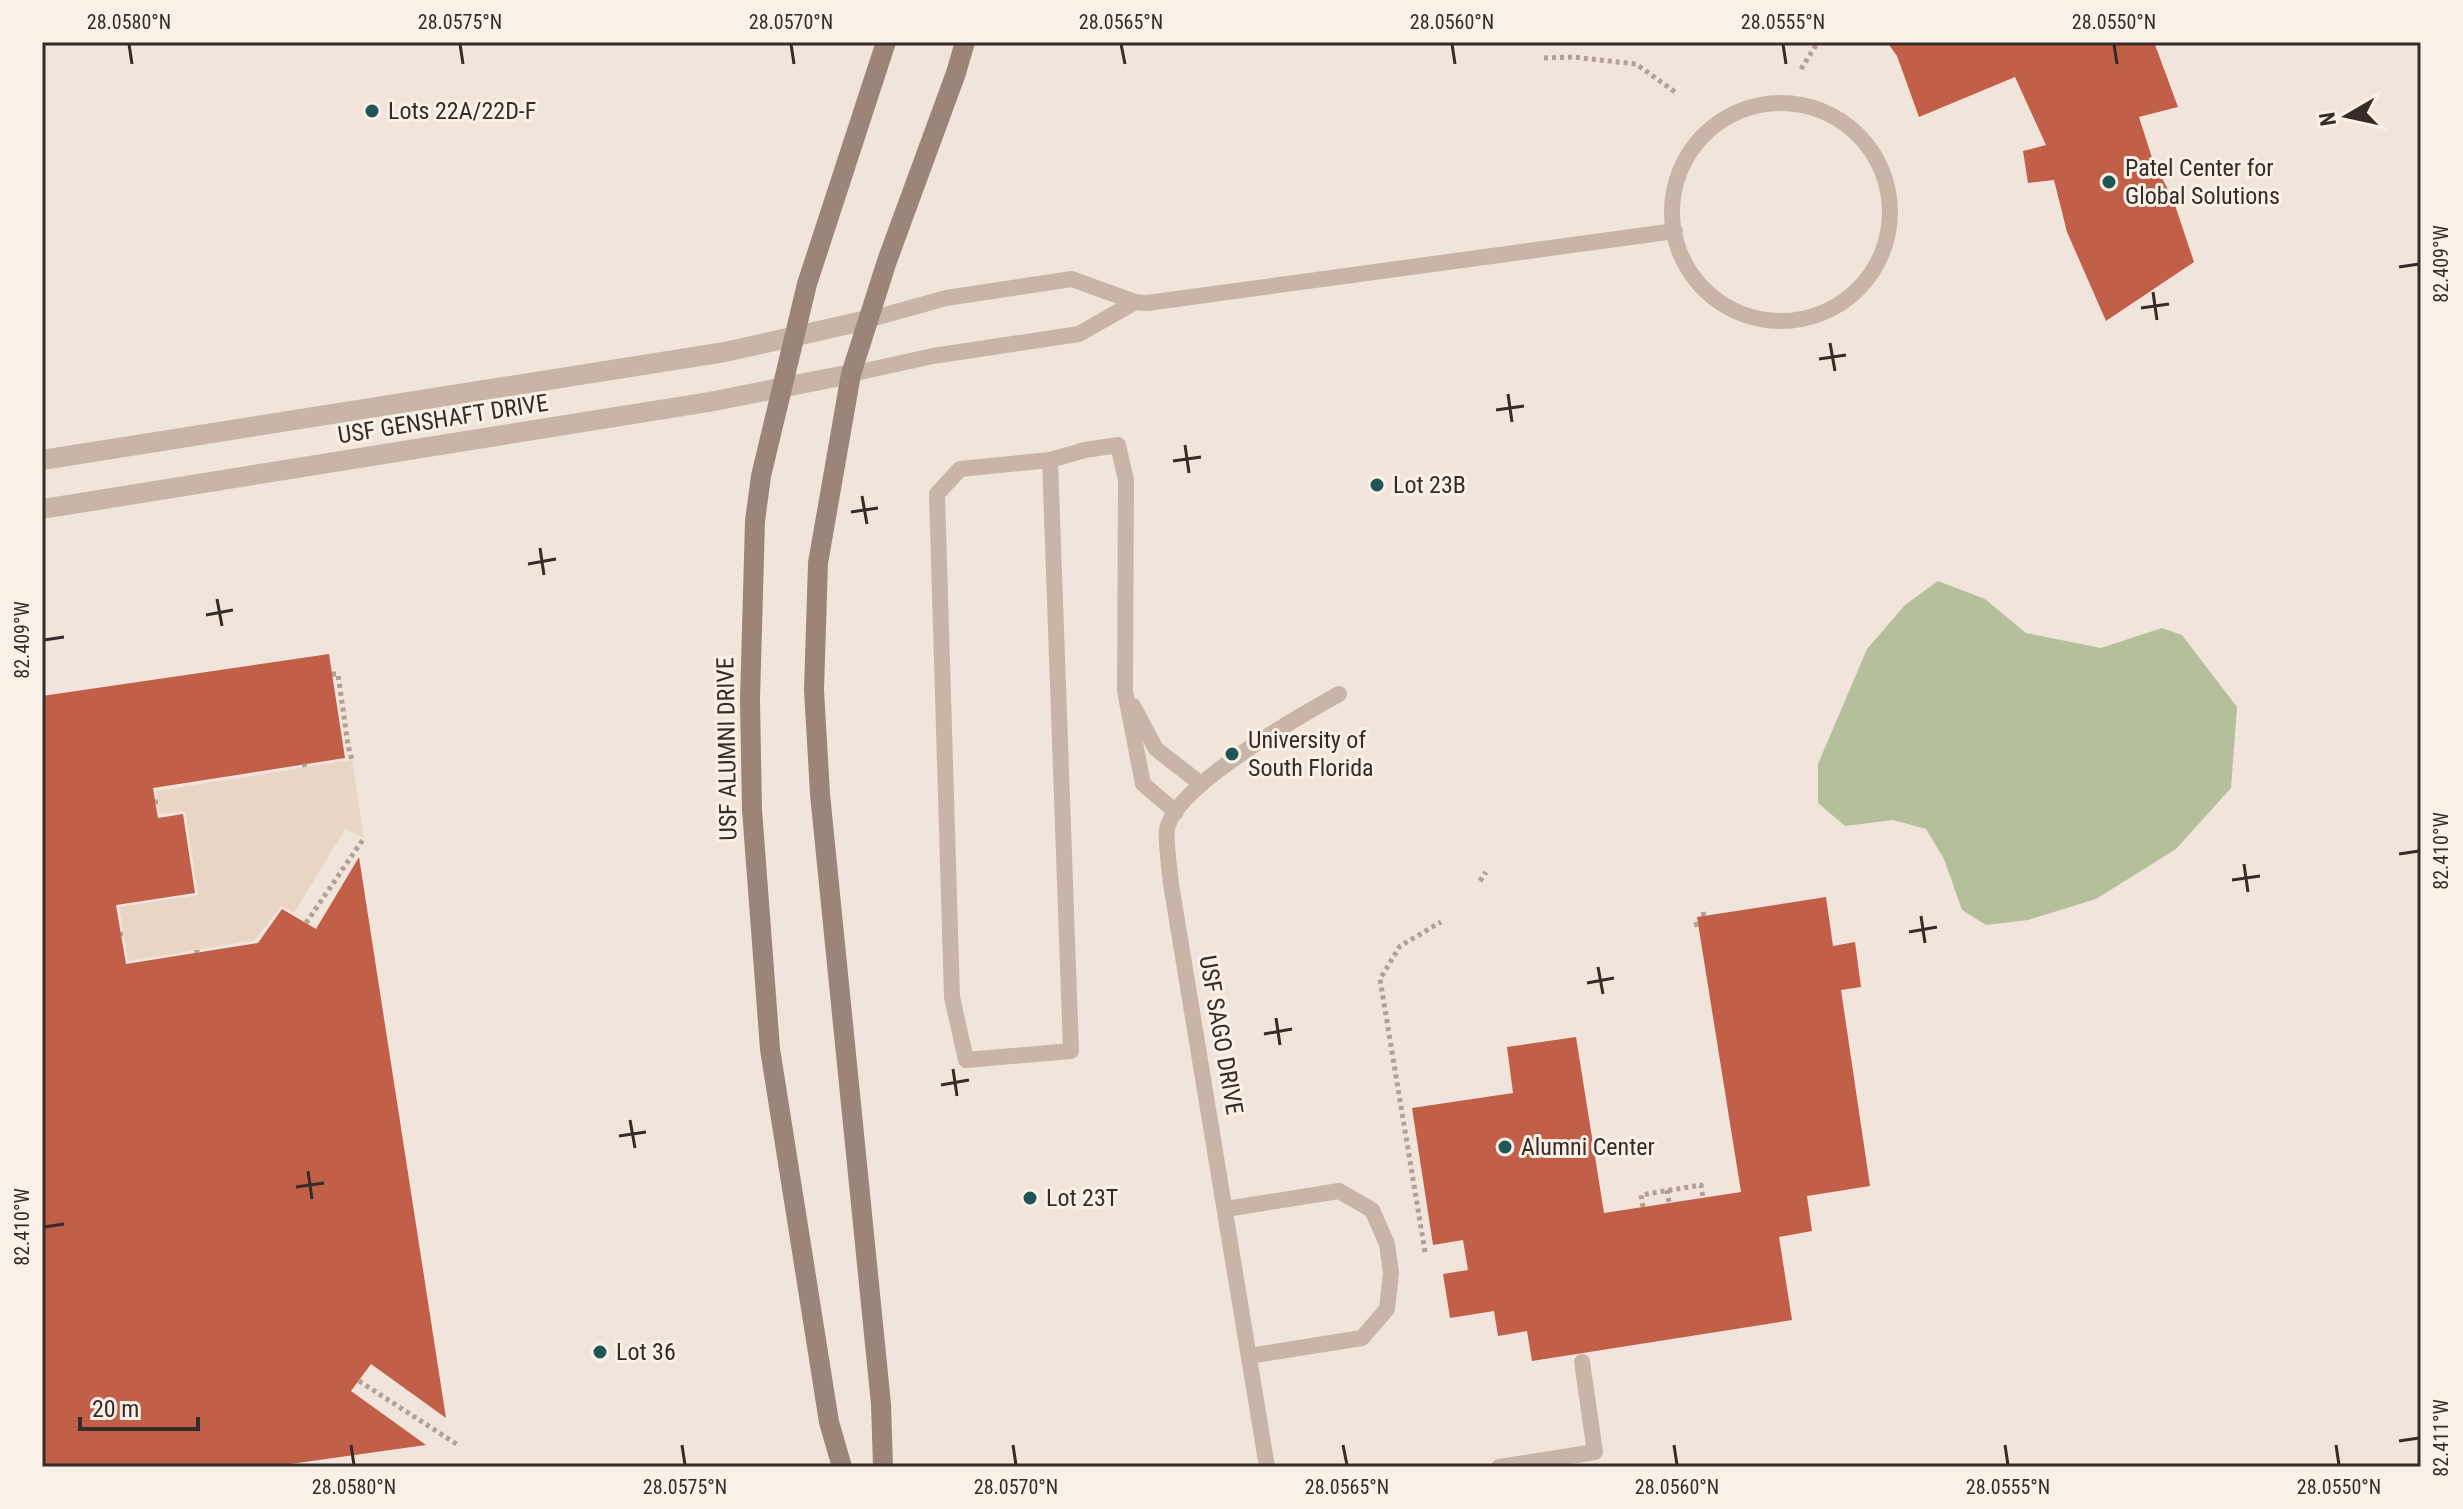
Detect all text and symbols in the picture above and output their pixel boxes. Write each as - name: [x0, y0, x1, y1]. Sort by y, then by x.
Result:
- text: 28.0580°N: [87, 10, 171, 34]
- text: 28.0575°N: [418, 10, 502, 34]
- text: 28.0570°N: [749, 10, 833, 34]
- text: 28.0565°N: [1079, 10, 1163, 34]
- text: 28.0560°N: [1410, 10, 1494, 34]
- text: 28.0555°N: [1741, 10, 1825, 34]
- text: 28.0550°N: [2072, 10, 2156, 34]
- north arrow: [2307, 76, 2387, 156]
- place label: Lots 22A/22D-F: [388, 97, 536, 125]
- marker: Lots 22A/22D-F: [363, 102, 381, 120]
- text: N: [2314, 110, 2341, 128]
- place label: Patel Center for Global Solutions: [2125, 154, 2280, 210]
- marker: Patel Center for Global Solutions: [2100, 173, 2118, 191]
- text: 82.409°W: [2429, 225, 2453, 303]
- street label: USF GENSHAFT DRIVE: [336, 389, 550, 449]
- place label: Lot 23B: [1393, 471, 1466, 499]
- marker: Lot 23B: [1368, 476, 1386, 494]
- text: 82.409°W: [10, 601, 34, 679]
- street label: USF ALUMNI DRIVE: [711, 657, 743, 841]
- place label: University of South Florida: [1248, 726, 1374, 782]
- marker: University of South Florida: [1223, 745, 1241, 763]
- text: 82.410°W: [2429, 812, 2453, 890]
- street label: USF SAGO DRIVE: [1193, 953, 1249, 1117]
- place label: Alumni Center: [1521, 1133, 1655, 1161]
- marker: Alumni Center: [1496, 1138, 1514, 1156]
- place label: Lot 23T: [1046, 1184, 1118, 1212]
- text: 82.410°W: [10, 1188, 34, 1266]
- marker: Lot 23T: [1021, 1189, 1039, 1207]
- place label: Lot 36: [616, 1338, 676, 1366]
- marker: Lot 36: [591, 1343, 609, 1361]
- scale bar: [80, 1381, 198, 1431]
- text: 20 m: [92, 1395, 139, 1423]
- text: 82.411°W: [2429, 1399, 2453, 1477]
- text: 28.0580°N: [312, 1475, 396, 1499]
- text: 28.0575°N: [643, 1475, 727, 1499]
- text: 28.0570°N: [974, 1475, 1058, 1499]
- text: 28.0565°N: [1305, 1475, 1389, 1499]
- text: 28.0560°N: [1635, 1475, 1719, 1499]
- text: 28.0555°N: [1966, 1475, 2050, 1499]
- text: 28.0550°N: [2297, 1475, 2381, 1499]

